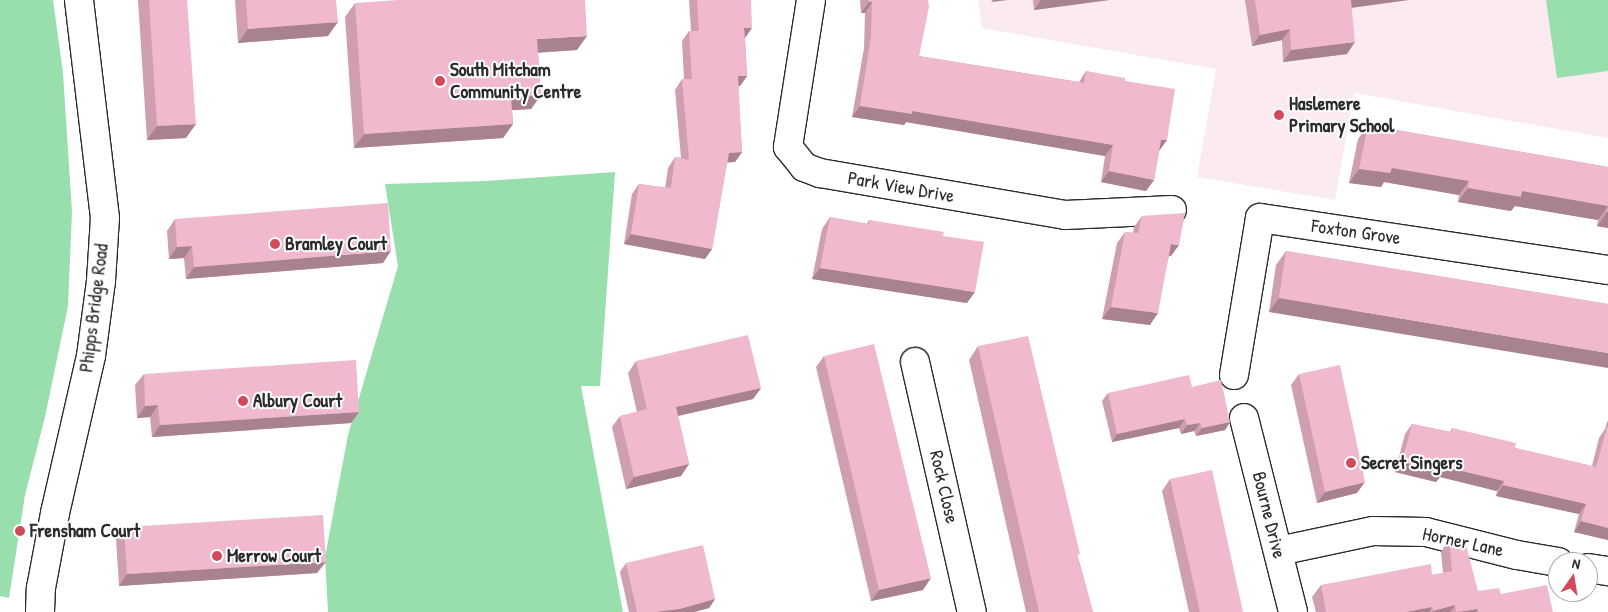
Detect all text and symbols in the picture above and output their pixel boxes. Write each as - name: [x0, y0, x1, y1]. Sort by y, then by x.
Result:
- place label: South Mitcham Community Centre: [450, 59, 581, 103]
- marker: South Mitcham Community Centre: [434, 75, 446, 87]
- place label: Haslemere Primary School: [1289, 93, 1394, 137]
- marker: Haslemere Primary School: [1273, 109, 1285, 121]
- street label: Park View Drive: [846, 166, 956, 208]
- street label: Foxton Grove: [1310, 214, 1402, 250]
- place label: Bramley Court: [285, 233, 387, 255]
- marker: Bramley Court: [269, 238, 281, 250]
- street label: Phipps Bridge Road: [75, 242, 113, 374]
- place label: Albury Court: [253, 390, 342, 412]
- marker: Albury Court: [237, 395, 249, 407]
- street label: Rock Close: [925, 448, 963, 526]
- place label: Secret Singers: [1361, 452, 1463, 474]
- marker: Secret Singers: [1345, 457, 1357, 469]
- street label: Bourne Drive: [1247, 469, 1291, 561]
- place label: Frensham Court: [30, 520, 140, 542]
- street label: Horner Lane: [1420, 522, 1506, 562]
- marker: Frensham Court: [14, 525, 26, 537]
- place label: Merrow Court: [227, 545, 321, 567]
- marker: Merrow Court: [211, 550, 223, 562]
- north arrow: [1548, 552, 1598, 602]
- text: N: [1570, 553, 1582, 573]

